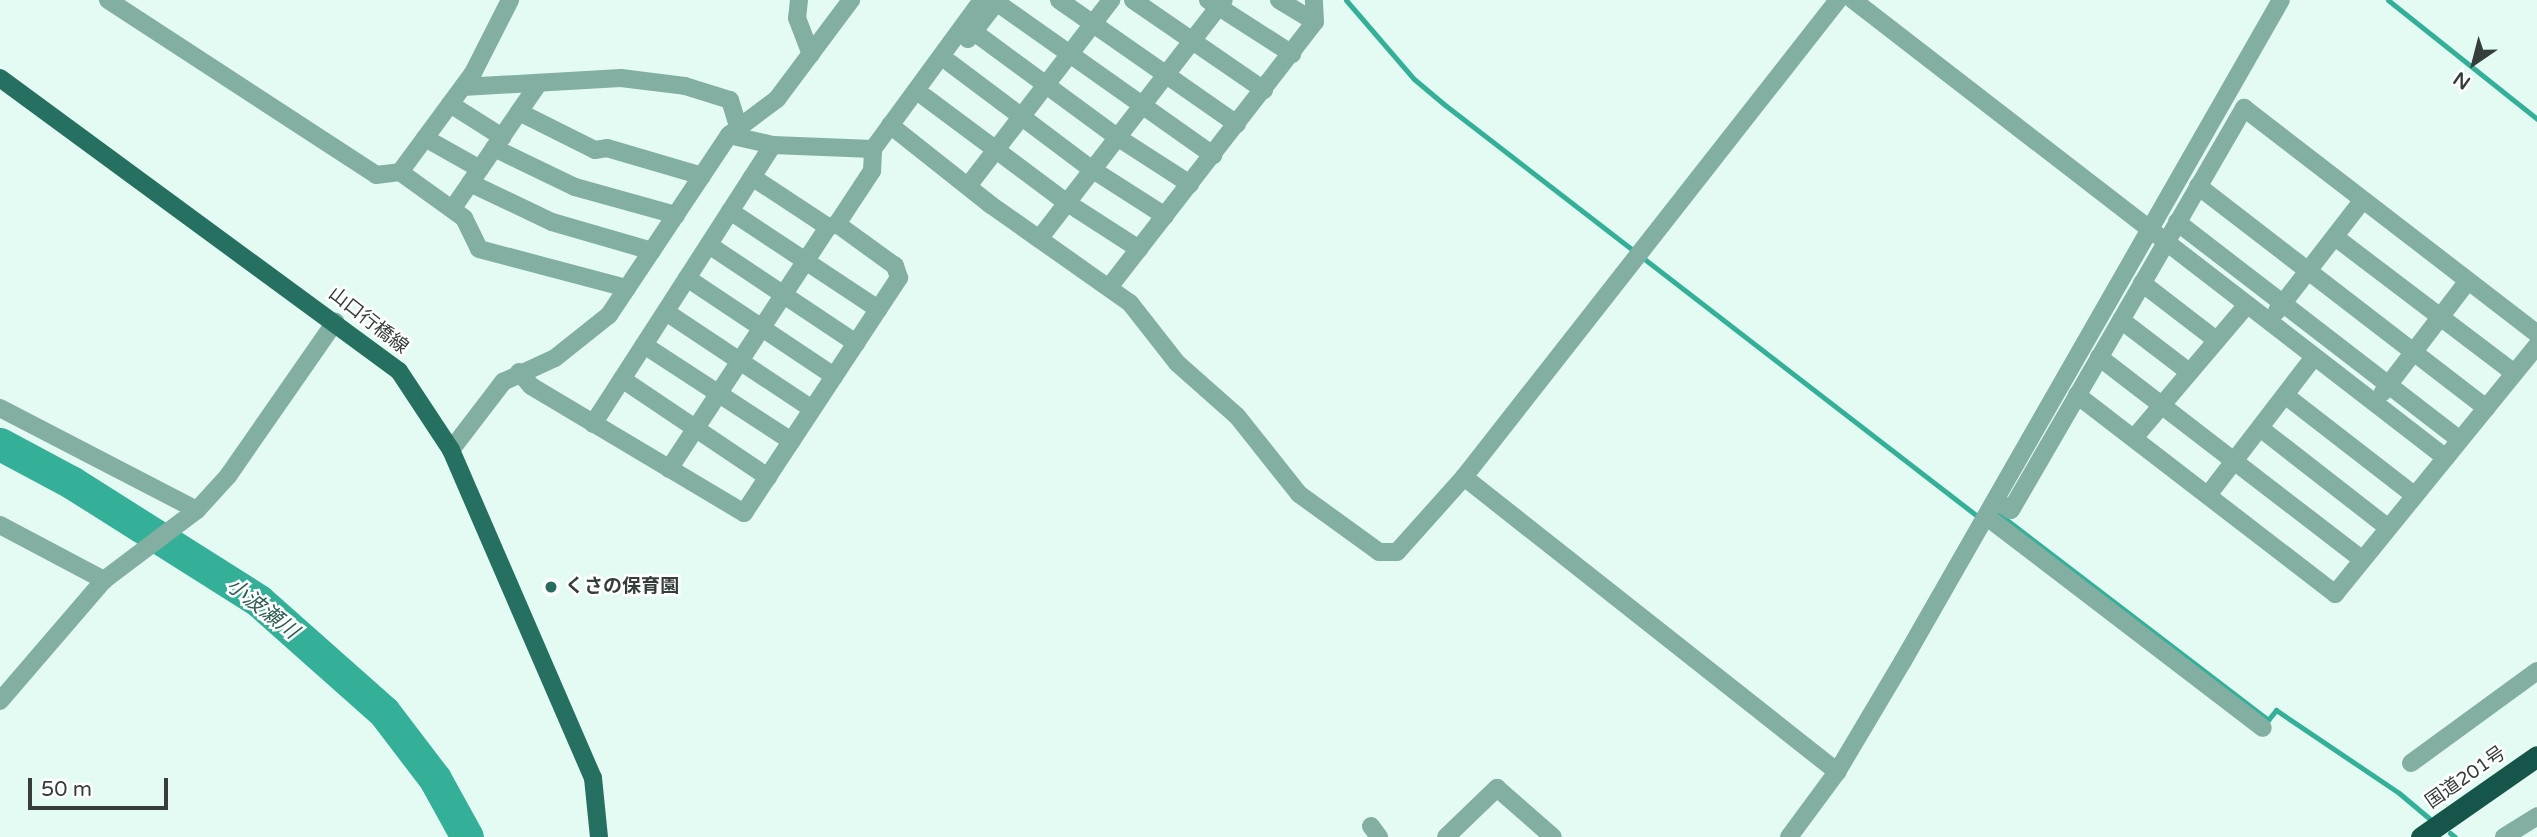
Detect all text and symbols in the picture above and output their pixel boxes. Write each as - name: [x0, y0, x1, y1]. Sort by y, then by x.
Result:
- north arrow: [2439, 28, 2509, 98]
- text: N: [2449, 67, 2475, 94]
- street label: 山口行橋線: [324, 283, 412, 359]
- water label: 小波瀬川: [221, 573, 303, 645]
- place label: くさの保育園: [565, 576, 679, 598]
- marker: くさの保育園: [543, 579, 559, 595]
- street label: 国道201号: [2421, 742, 2511, 814]
- scale bar: [32, 764, 172, 808]
- text: 50 m: [41, 777, 92, 802]

